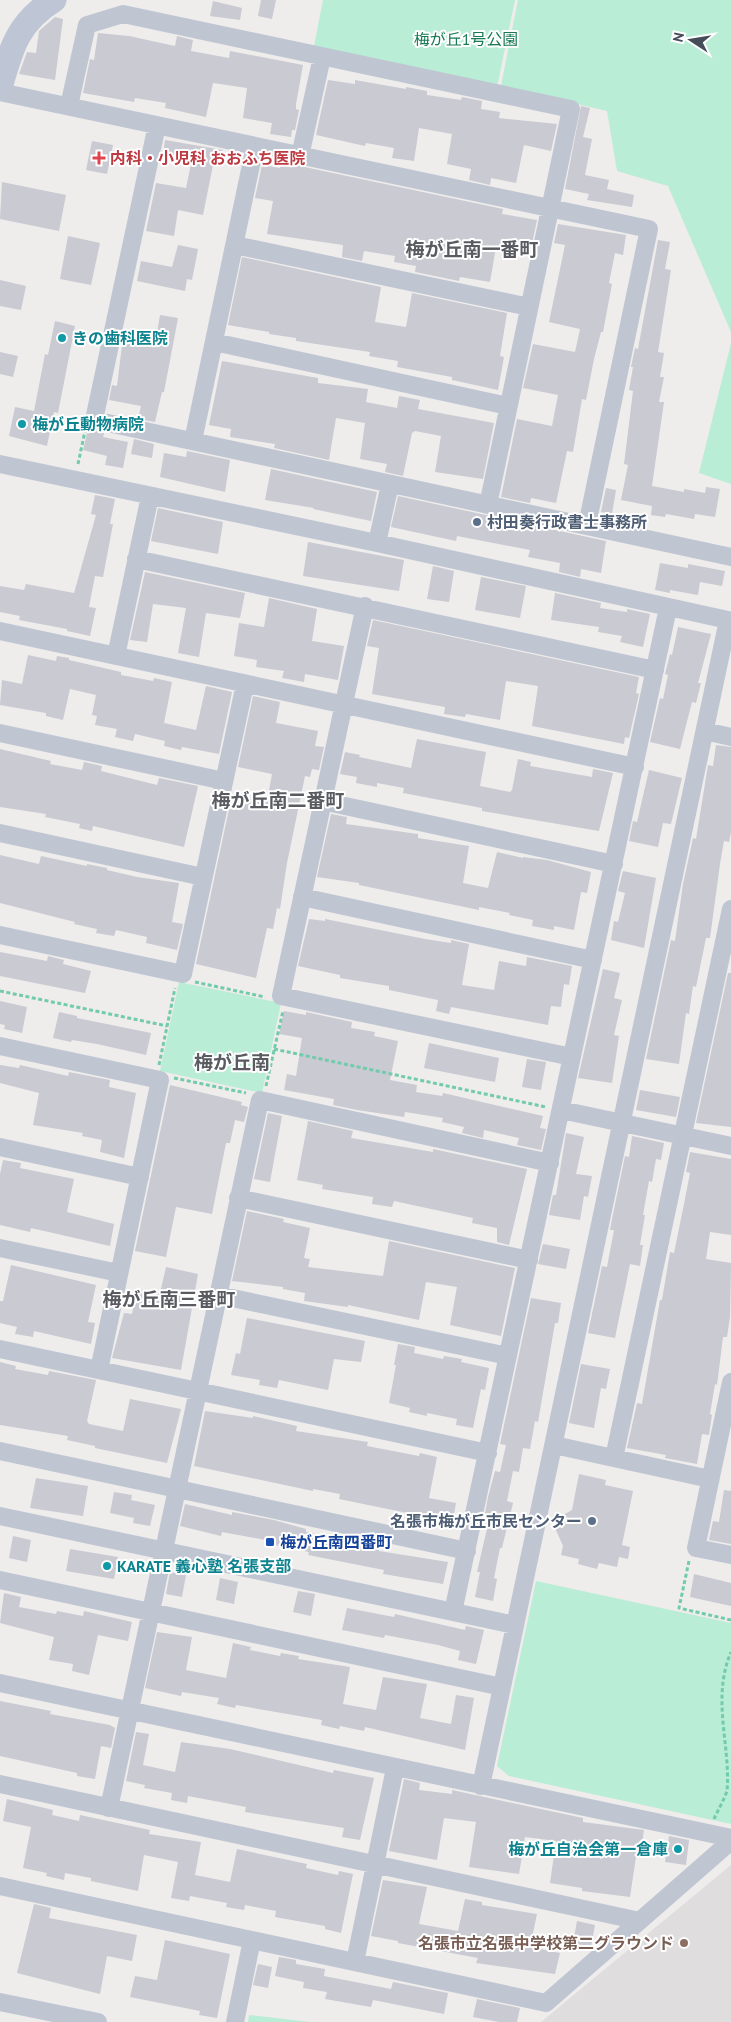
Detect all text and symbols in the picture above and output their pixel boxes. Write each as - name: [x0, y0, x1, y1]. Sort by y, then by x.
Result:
- north arrow: [666, 15, 716, 65]
- park label: 梅が丘1号公園: [414, 29, 518, 49]
- text: N: [669, 31, 688, 44]
- place label: 内科・小児科 おおふち医院: [110, 148, 306, 168]
- marker: 内科・小児科 おおふち医院: [92, 151, 106, 165]
- district label: 梅が丘南一番町: [405, 237, 539, 261]
- place label: きの歯科医院: [72, 328, 168, 348]
- marker: きの歯科医院: [56, 332, 68, 344]
- place label: 梅が丘動物病院: [32, 414, 144, 434]
- marker: 梅が丘動物病院: [16, 418, 28, 430]
- place label: 村田奏行政書士事務所: [487, 512, 647, 532]
- marker: 村田奏行政書士事務所: [471, 516, 483, 528]
- district label: 梅が丘南二番町: [211, 788, 345, 812]
- district label: 梅が丘南: [194, 1050, 270, 1074]
- district label: 梅が丘南三番町: [102, 1287, 236, 1311]
- place label: 名張市梅が丘市民センター: [390, 1511, 582, 1531]
- marker: 名張市梅が丘市民センター: [586, 1515, 598, 1527]
- place label: 梅が丘南四番町: [280, 1532, 392, 1552]
- marker: 梅が丘南四番町: [264, 1536, 276, 1548]
- place label: KARATE 義心塾 名張支部: [117, 1556, 291, 1576]
- marker: KARATE 義心塾 名張支部: [101, 1560, 113, 1572]
- place label: 梅が丘自治会第一倉庫: [508, 1839, 668, 1859]
- marker: 梅が丘自治会第一倉庫: [672, 1843, 684, 1855]
- place label: 名張市立名張中学校第二グラウンド: [418, 1933, 674, 1953]
- marker: 名張市立名張中学校第二グラウンド: [678, 1937, 690, 1949]

